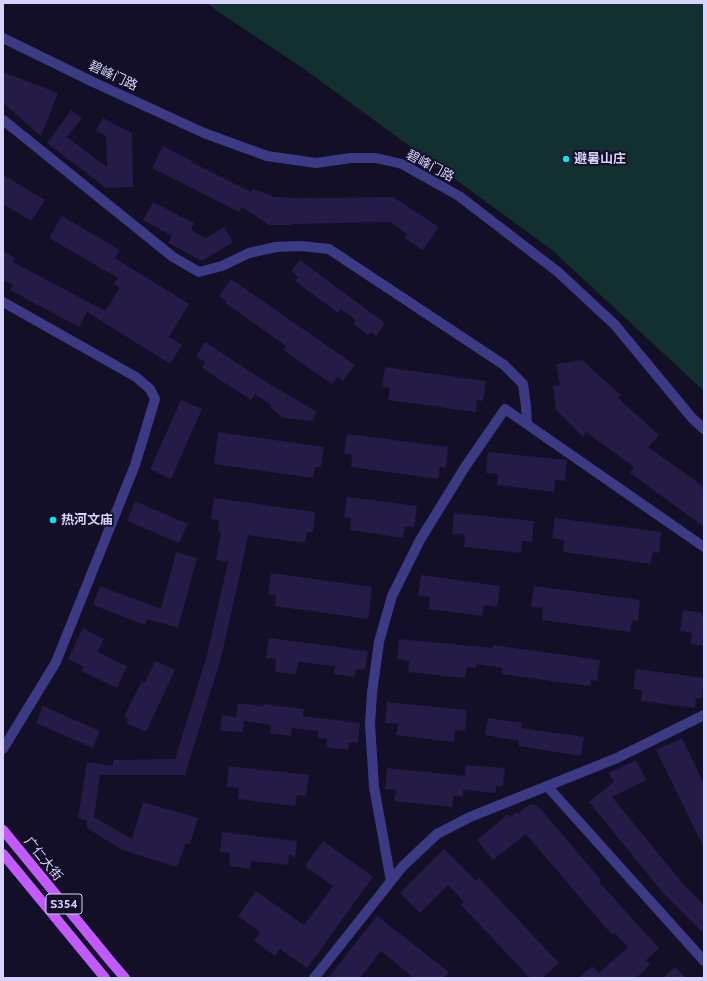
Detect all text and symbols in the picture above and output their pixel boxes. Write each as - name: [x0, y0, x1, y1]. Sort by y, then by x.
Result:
- street label: 碧峰门路: [86, 58, 140, 94]
- street label: 碧峰门路: [403, 147, 457, 185]
- place label: 避暑山庄: [574, 151, 626, 167]
- marker: 避暑山庄: [561, 154, 571, 164]
- place label: 热河文庙: [61, 512, 113, 528]
- marker: 热河文庙: [48, 515, 58, 525]
- street label: 广仁大街: [21, 834, 65, 884]
- road number: S354: [46, 894, 82, 914]

